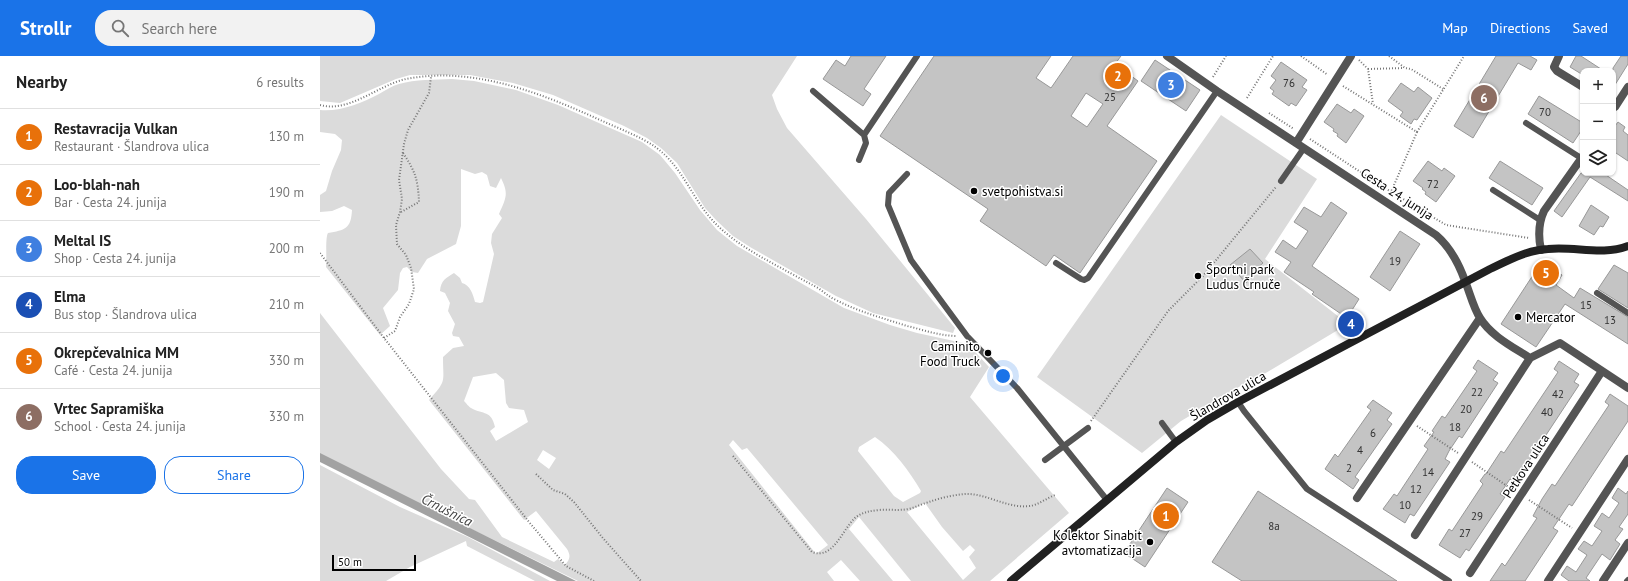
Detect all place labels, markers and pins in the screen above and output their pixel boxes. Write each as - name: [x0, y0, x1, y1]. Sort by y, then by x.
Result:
- pin: 2: [1105, 61, 1131, 91]
- pin: 3: [1158, 70, 1184, 100]
- pin: 6: [1471, 83, 1497, 113]
- place label: svetpohistva.si: [982, 183, 1064, 200]
- marker: svetpohistva.si: [969, 186, 979, 196]
- pin: 5: [1533, 258, 1559, 288]
- place label: Športni park Ludus Črnuče: [1206, 261, 1280, 293]
- marker: Športni park Ludus Črnuče: [1193, 271, 1203, 281]
- pin: 4: [1338, 309, 1364, 339]
- place label: Mercator: [1526, 309, 1576, 326]
- marker: Mercator: [1513, 312, 1523, 322]
- place label: Caminito Food Truck: [920, 338, 981, 370]
- marker: Caminito Food Truck: [983, 348, 993, 358]
- pin: 1: [1153, 501, 1179, 531]
- place label: Kolektor Sinabit avtomatizacija: [1053, 527, 1143, 559]
- marker: Kolektor Sinabit avtomatizacija: [1145, 537, 1155, 547]

